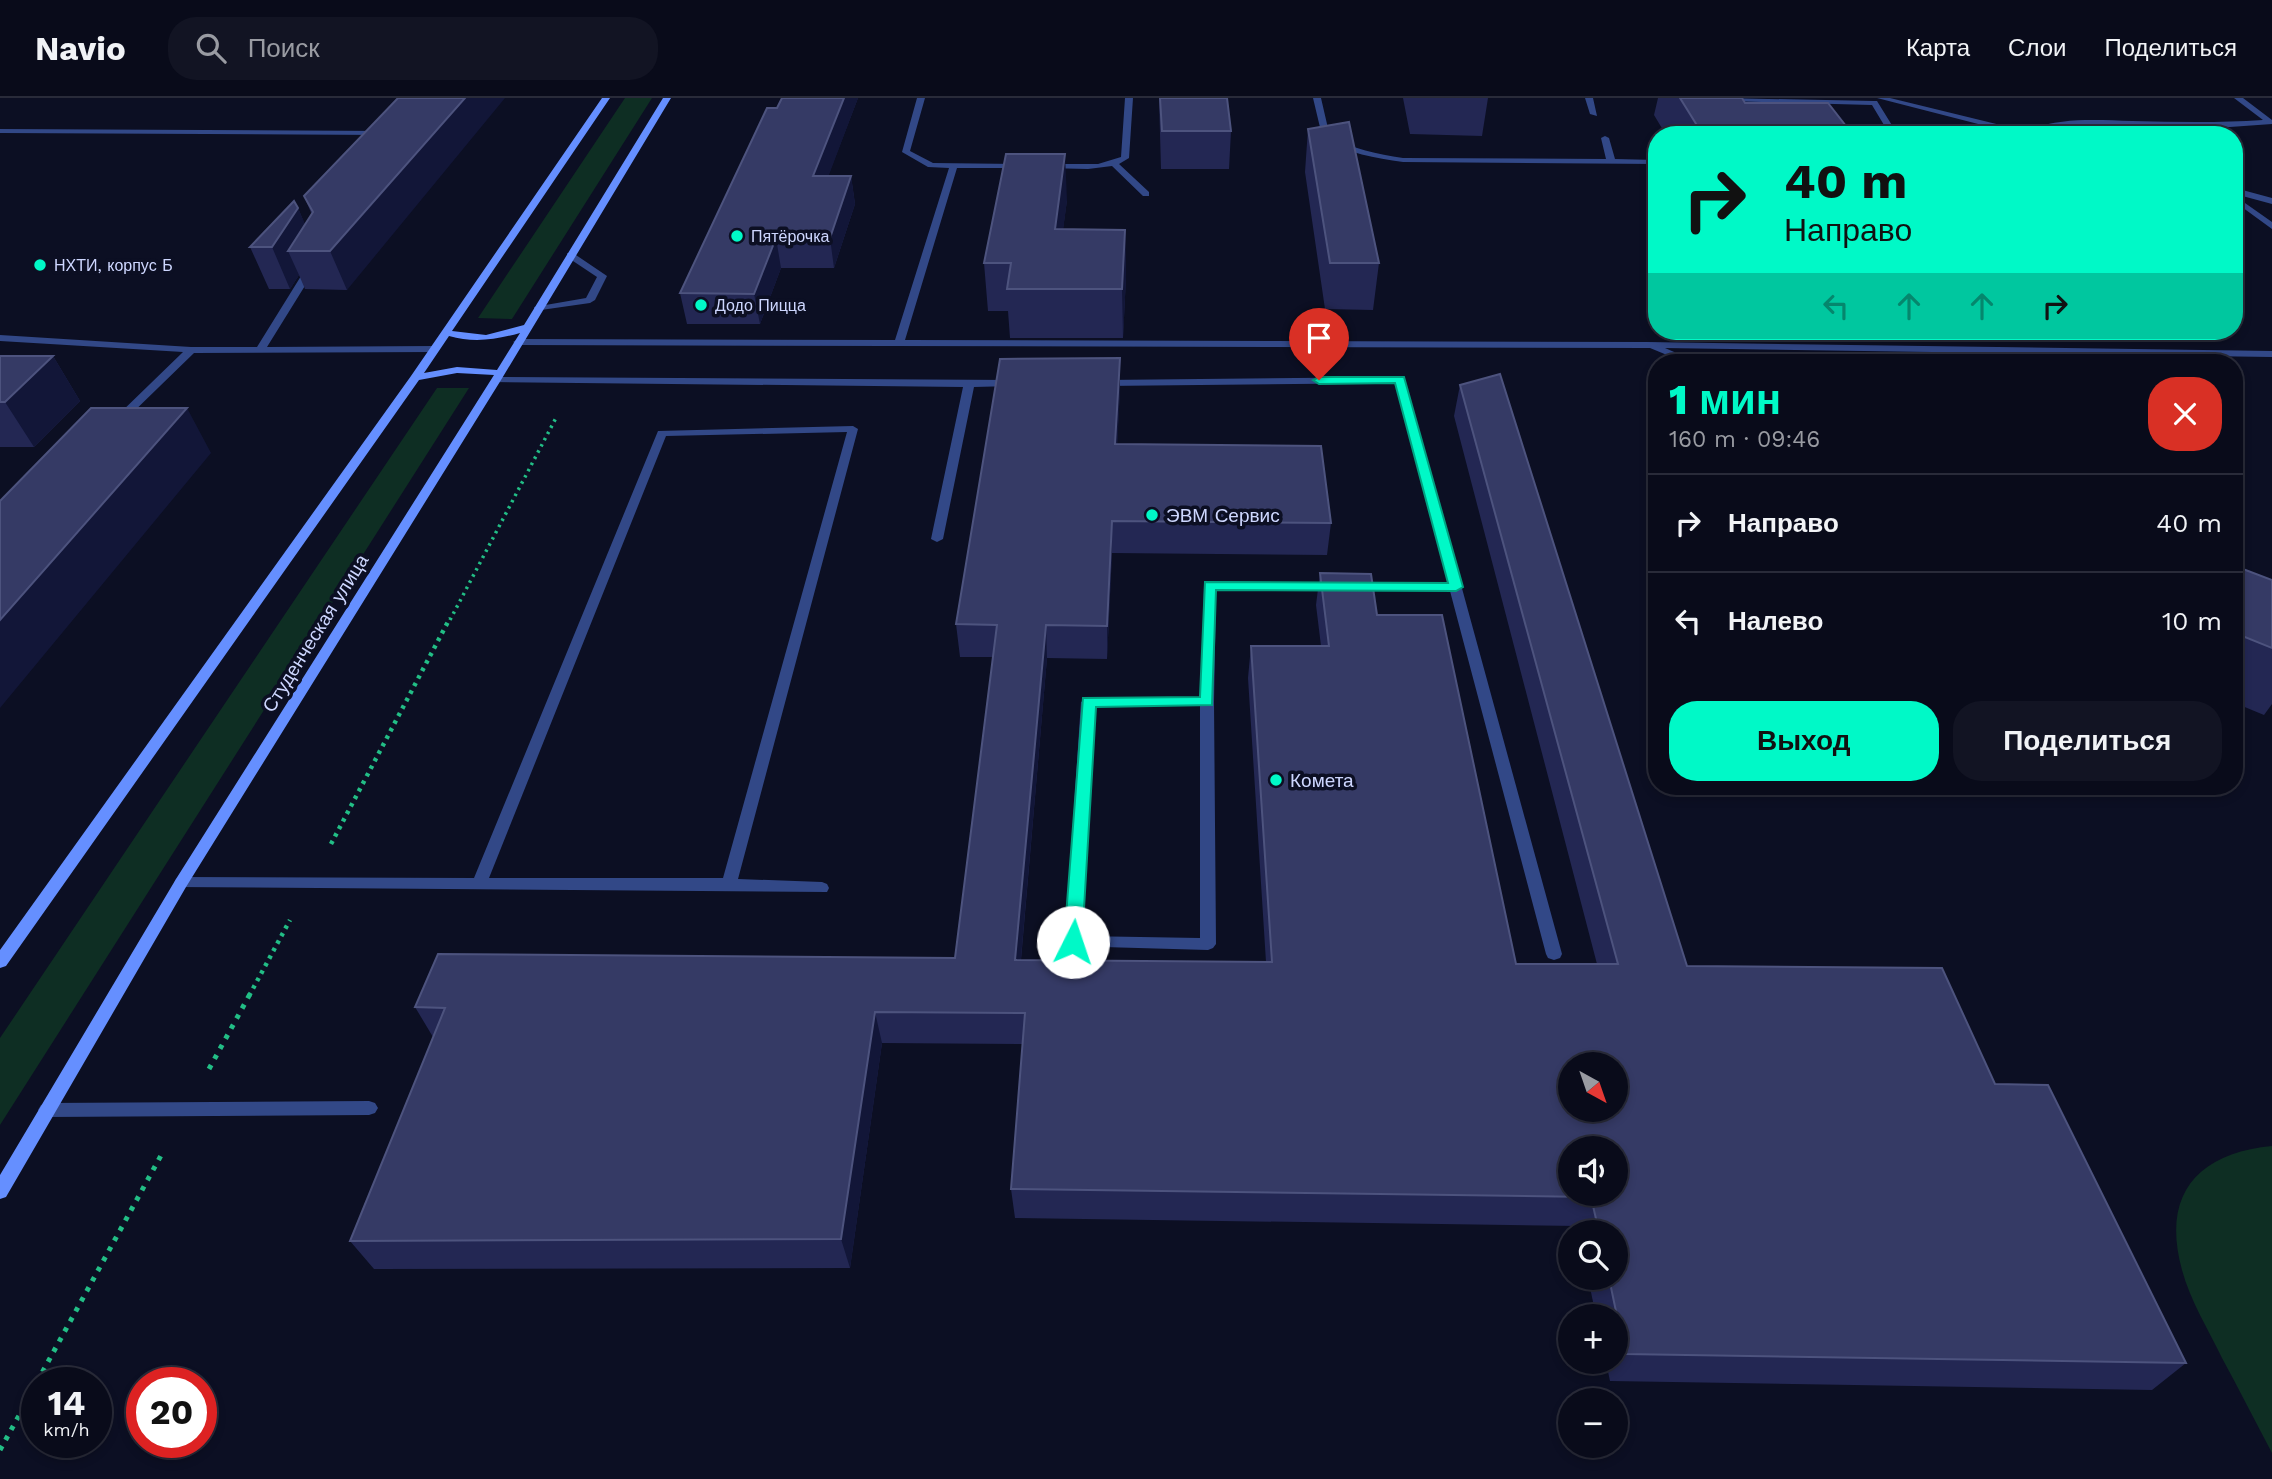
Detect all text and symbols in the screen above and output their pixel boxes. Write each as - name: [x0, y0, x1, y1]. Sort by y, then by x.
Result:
- search box: [168, 17, 658, 80]
- text: Navio: [35, 29, 126, 68]
- icon: search: [192, 29, 230, 67]
- text: Поиск: [248, 33, 320, 63]
- text: Карта: [1906, 34, 1970, 62]
- text: Слои: [2008, 34, 2066, 62]
- text: Поделиться: [2104, 34, 2237, 62]
- text: 40 m: [1784, 152, 1907, 210]
- icon: right: [1669, 154, 1760, 245]
- text: Направо: [1784, 211, 1912, 249]
- place label: Пятёрочка: [751, 227, 830, 246]
- marker: Пятёрочка: [729, 228, 745, 244]
- place label: НХТИ, корпус Б: [54, 256, 173, 275]
- marker: НХТИ, корпус Б: [32, 257, 48, 273]
- icon: left: [1817, 287, 1855, 325]
- icon: ahead: [1890, 287, 1928, 325]
- icon: ahead: [1963, 287, 2001, 325]
- icon: right: [2036, 287, 2074, 325]
- place label: Додо Пицца: [715, 296, 806, 315]
- marker: Додо Пицца: [693, 297, 709, 313]
- pin: [1289, 308, 1349, 380]
- icon: arrive: [1300, 319, 1338, 357]
- text: 1 мин: [1669, 375, 1781, 424]
- button: close: [2148, 377, 2222, 451]
- text: 160 m · 09:46: [1669, 426, 1820, 453]
- place label: ЭВМ Сервис: [1166, 504, 1280, 527]
- icon: right: [1669, 504, 1707, 542]
- marker: ЭВМ Сервис: [1144, 507, 1160, 523]
- text: Направо: [1728, 508, 1839, 538]
- text: 40 m: [2156, 508, 2222, 538]
- street label: Студенческая улица: [257, 550, 374, 716]
- icon: left: [1669, 602, 1707, 640]
- text: Налево: [1728, 606, 1823, 636]
- text: 10 m: [2162, 606, 2222, 636]
- button: Выход: [1669, 701, 1939, 781]
- button: Поделиться: [1953, 701, 2222, 781]
- place label: Комета: [1290, 769, 1354, 792]
- marker: Комета: [1268, 772, 1284, 788]
- position arrow: [1036, 905, 1110, 979]
- north arrow: [1558, 1052, 1628, 1122]
- map controls: [1558, 1052, 1628, 1458]
- button: sound: [1558, 1136, 1628, 1206]
- button: search: [1558, 1220, 1628, 1290]
- button: +: [1558, 1304, 1628, 1374]
- speed limit sign: 20: [126, 1367, 217, 1458]
- text: 14: [48, 1382, 85, 1424]
- button: −: [1558, 1388, 1628, 1458]
- text: km/h: [43, 1419, 90, 1440]

